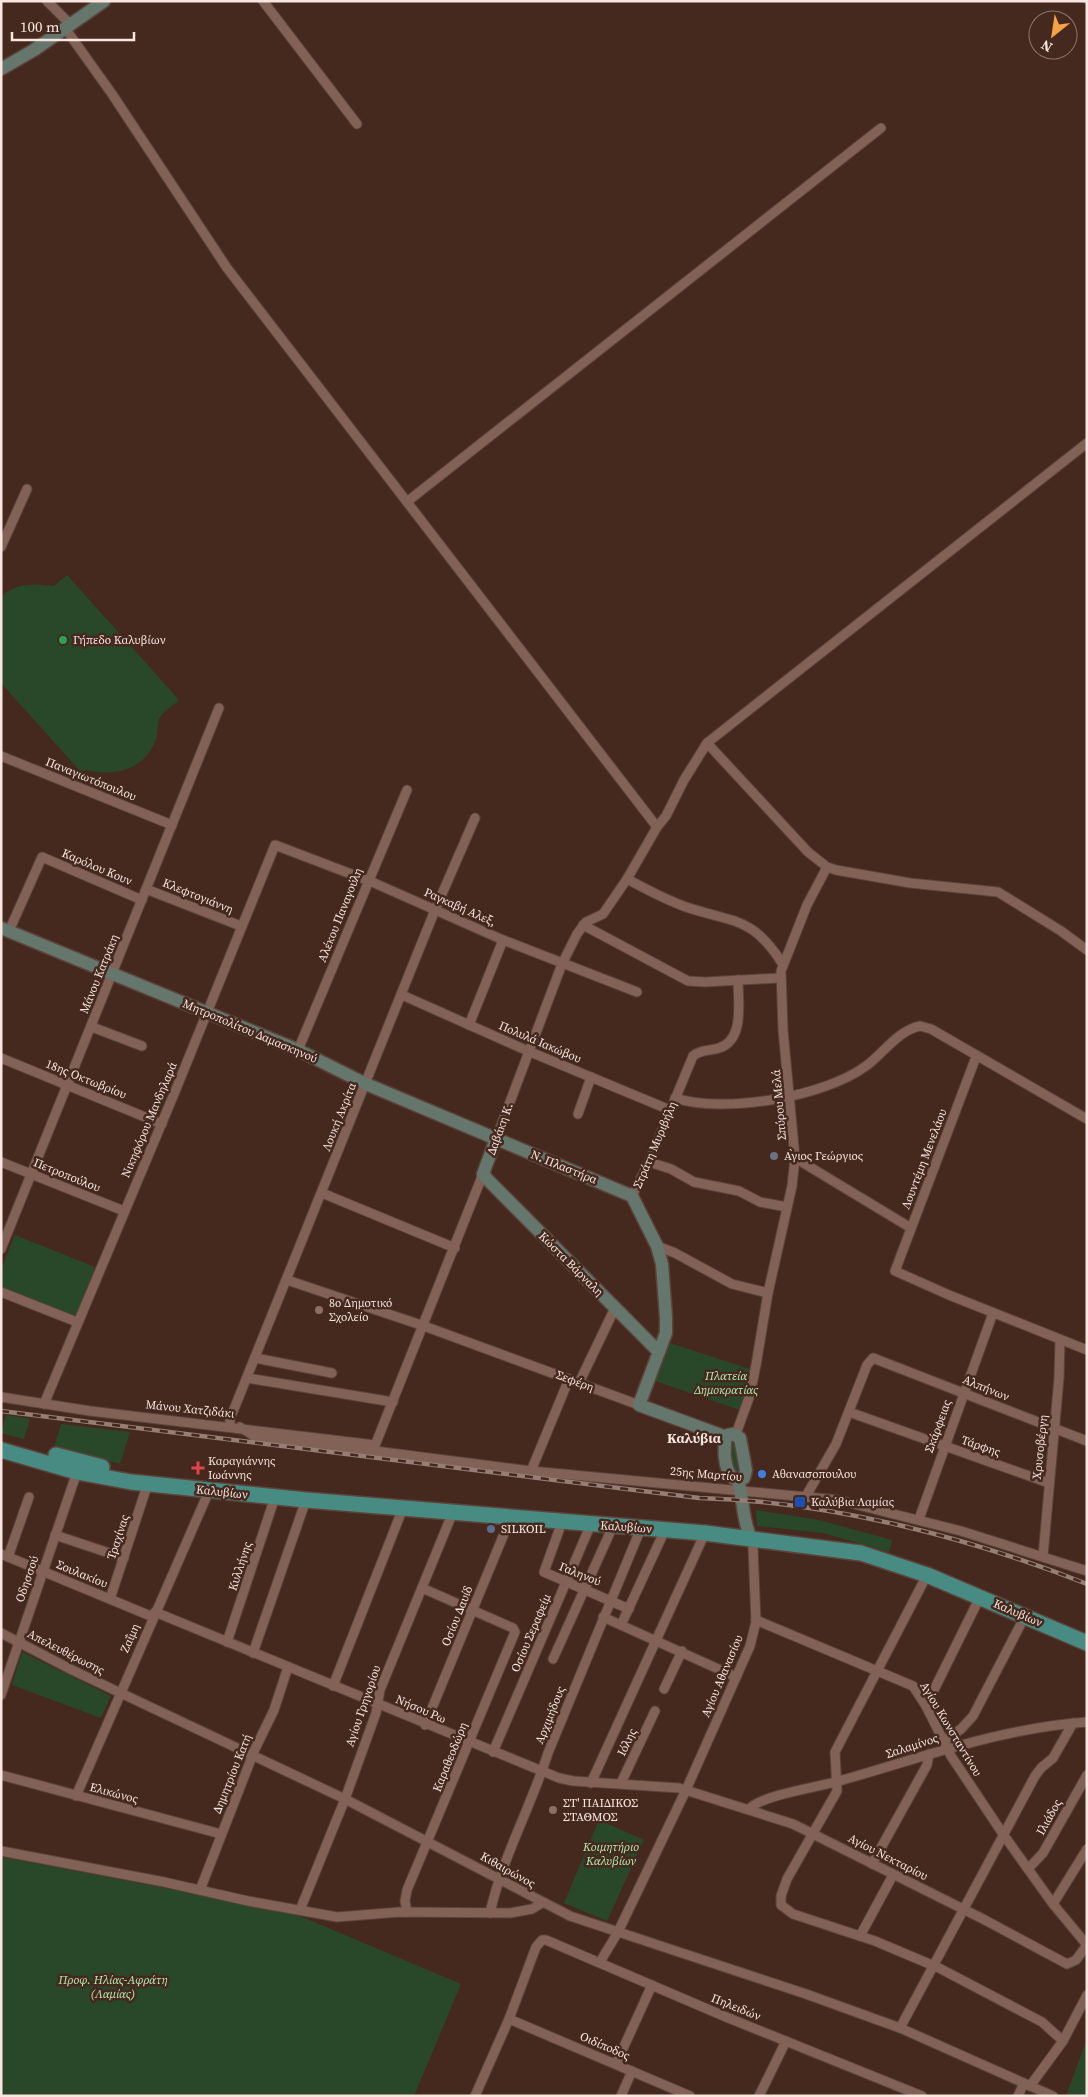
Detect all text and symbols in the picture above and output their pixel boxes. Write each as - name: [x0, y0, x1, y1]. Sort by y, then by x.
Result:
- scale bar: [12, 10, 135, 42]
- north arrow: [1028, 10, 1078, 60]
- text: 100 m: [20, 16, 60, 37]
- text: N: [1037, 35, 1056, 57]
- place label: Γήπεδο Καλυβίων: [73, 632, 166, 648]
- marker: Γήπεδο Καλυβίων: [57, 634, 69, 646]
- street label: Παναγιωτόπουλου: [43, 754, 139, 804]
- street label: Καρόλου Κουν: [59, 845, 135, 889]
- street label: Αλέκου Παναγούλη: [314, 866, 366, 964]
- street label: Κλεφτογιάννη: [160, 875, 236, 917]
- street label: Ραγκαβή Αλεξ,: [422, 884, 498, 930]
- street label: Μάνου Κατράκη: [76, 932, 122, 1016]
- street label: Μητροπολίτου Δαμασκηνού: [180, 995, 320, 1067]
- street label: Πολυλά Ιακώβου: [496, 1017, 584, 1067]
- street label: 18ης Οκτωβρίου: [43, 1056, 129, 1102]
- street label: Νικηφόρου Μανδηλαρά: [117, 1059, 181, 1180]
- street label: Σπύρου Μελά: [768, 1069, 790, 1141]
- street label: Λουκή Ακρίτα: [318, 1080, 360, 1154]
- street label: Στράτη Μυριβήλη: [629, 1099, 681, 1191]
- street label: Δαβάκη Κ.: [483, 1101, 517, 1157]
- street label: Λουντέμη Μενελάου: [897, 1107, 951, 1211]
- street label: Ν. Πλαστήρα: [529, 1146, 600, 1188]
- place label: Ὰγιος Γεώργιος: [784, 1148, 864, 1164]
- marker: Ὰγιος Γεώργιος: [768, 1150, 780, 1162]
- street label: Πετροπούλου: [31, 1154, 103, 1196]
- street label: Κώστα Βάρναλη: [535, 1228, 607, 1300]
- place label: 8ο Δημοτικό Σχολείο: [329, 1295, 392, 1325]
- marker: 8ο Δημοτικό Σχολείο: [313, 1304, 325, 1316]
- street label: Σεφέρη: [554, 1367, 596, 1395]
- park label: Πλατεία Δημοκρατίας: [693, 1368, 759, 1398]
- street label: Αλπήνων: [960, 1371, 1012, 1405]
- street label: Μάνου Χατζιδάκι: [145, 1396, 236, 1422]
- street label: Σκάρφειας: [921, 1397, 955, 1455]
- street label: Χρυσοβέργη: [1029, 1414, 1051, 1480]
- district label: Καλύβια: [667, 1428, 722, 1448]
- street label: Τάρφης: [959, 1432, 1003, 1460]
- place label: Καραγιάννης Ιωάννης: [208, 1453, 276, 1483]
- marker: Καραγιάννης Ιωάννης: [192, 1462, 204, 1474]
- street label: 25ης Μαρτίου: [669, 1463, 743, 1485]
- place label: Αθανασοπουλου: [772, 1466, 856, 1482]
- marker: Αθανασοπουλου: [756, 1468, 768, 1480]
- street label: Καλυβίων: [195, 1481, 249, 1503]
- place label: Καλύβια Λαμίας: [811, 1494, 895, 1510]
- marker: Καλύβια Λαμίας: [793, 1495, 807, 1509]
- street label: Τραχίνας: [103, 1512, 133, 1562]
- street label: Καλυβίων: [600, 1517, 652, 1537]
- place label: SILKOIL: [501, 1521, 546, 1537]
- marker: SILKOIL: [485, 1523, 497, 1535]
- street label: Κυλλήνης: [225, 1539, 256, 1593]
- street label: Οδησσού: [12, 1554, 42, 1604]
- street label: Σουλακίου: [54, 1556, 110, 1592]
- street label: Γαληνού: [557, 1558, 603, 1590]
- street label: Οσίου Δαυίδ: [438, 1583, 476, 1649]
- street label: Οσίου Σεραφείμ: [507, 1591, 555, 1675]
- street label: Καλυβίων: [991, 1596, 1045, 1631]
- street label: Ζαΐμη: [117, 1621, 143, 1655]
- street label: Απελευθέρωσης: [25, 1626, 108, 1679]
- street label: Αγίου Αθανασίου: [697, 1632, 747, 1720]
- street label: Αγίου Γρηγορίου: [342, 1663, 384, 1749]
- street label: Αγίου Κωνσταντίνου: [916, 1679, 986, 1779]
- street label: Αρχιμήδους: [531, 1683, 569, 1746]
- street label: Νήσου Ρω: [393, 1691, 449, 1727]
- street label: Καραθεοδώρη: [429, 1720, 471, 1794]
- street label: Ιόλης: [613, 1725, 641, 1758]
- street label: Σαλαμίνος: [884, 1730, 941, 1762]
- street label: Δημητρίου Κατή: [209, 1732, 255, 1816]
- street label: Ελικώνος: [88, 1779, 141, 1807]
- place label: ΣΤ' ΠΑΙΔΙΚΟΣ ΣΤΑΘΜΟΣ: [563, 1795, 638, 1825]
- street label: Ιλιάδος: [1033, 1796, 1066, 1838]
- marker: ΣΤ' ΠΑΙΔΙΚΟΣ ΣΤΑΘΜΟΣ: [547, 1804, 559, 1816]
- street label: Αγίου Νεκταρίου: [845, 1830, 931, 1884]
- park label: Κοιμητήριο Καλυβίων: [582, 1839, 639, 1869]
- street label: Κιθαιρώνος: [478, 1848, 539, 1892]
- park label: Προφ. Ηλίας-Αφράτη (Λαμίας): [57, 1972, 168, 2002]
- street label: Πηλειδών: [709, 1990, 763, 2024]
- street label: Οιδίποδος: [577, 2028, 633, 2064]

